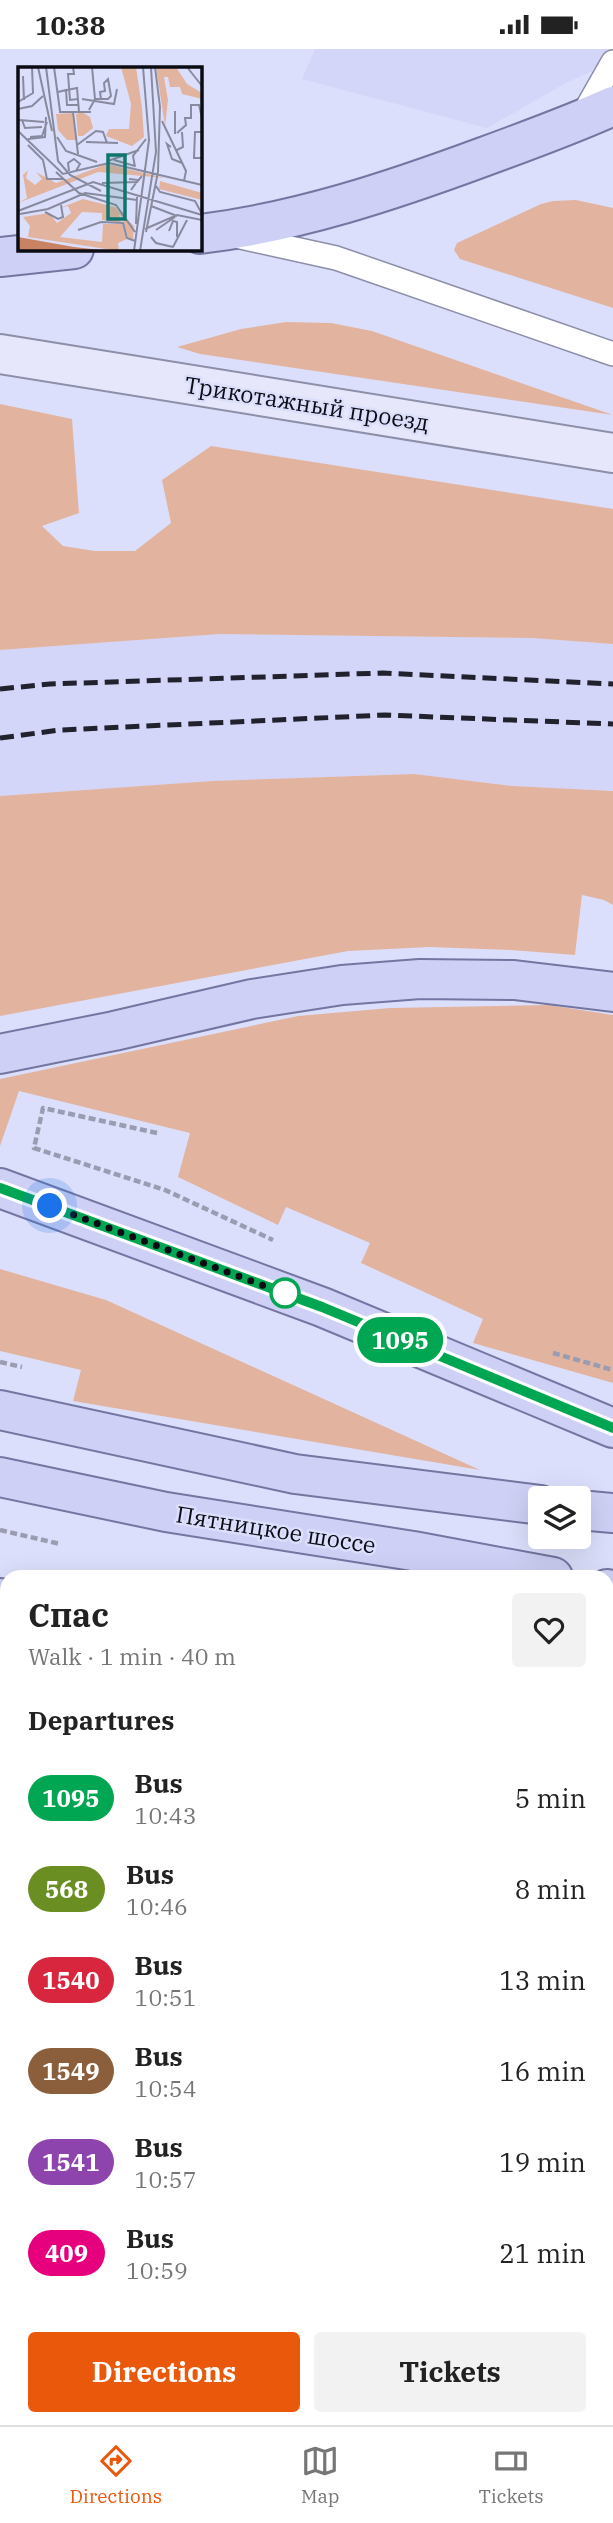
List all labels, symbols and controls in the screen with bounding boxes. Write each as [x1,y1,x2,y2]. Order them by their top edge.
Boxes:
text: 10:38 [35,8,105,42]
inset map [18,67,201,250]
street label: Трикотажный проезд [182,369,432,437]
your location [32,1188,67,1223]
unlabelled marker [270,1278,300,1308]
line badge: 1095 [351,1317,449,1363]
text: 1095 [371,1324,429,1356]
map controls [528,1486,591,1549]
button: layers [528,1486,591,1549]
street label: Пятницкое шоссе [174,1498,378,1560]
text: Спас [28,1593,109,1636]
button: heart [512,1593,586,1667]
text: Walk · 1 min · 40 m [28,1641,236,1671]
text: Departures [28,1703,174,1737]
text: Bus [135,1766,183,1800]
text: 5 min [515,1781,586,1815]
text: 1095 [42,1782,100,1814]
text: 10:43 [135,1800,196,1830]
text: Bus [126,1857,174,1891]
text: 8 min [515,1872,586,1906]
text: 568 [45,1873,88,1905]
text: 10:46 [126,1891,188,1921]
text: Bus [135,1948,183,1982]
text: 13 min [499,1963,586,1997]
text: 1540 [42,1964,100,1996]
text: 10:51 [135,1982,196,2012]
text: Bus [135,2039,183,2073]
text: 16 min [499,2054,586,2088]
text: 1549 [42,2055,100,2087]
text: 10:54 [135,2073,196,2103]
text: Bus [135,2130,183,2164]
text: 19 min [499,2145,586,2179]
text: 1541 [42,2146,100,2178]
text: 10:57 [135,2164,196,2194]
text: Bus [126,2221,174,2255]
text: 21 min [499,2236,586,2270]
text: 409 [45,2237,88,2269]
text: 10:59 [126,2255,188,2285]
button: Directions [28,2332,300,2412]
button: Tickets [314,2332,586,2412]
tab: Directions [69,2442,162,2508]
tab: Map [301,2442,340,2508]
tab: Tickets [478,2442,544,2508]

